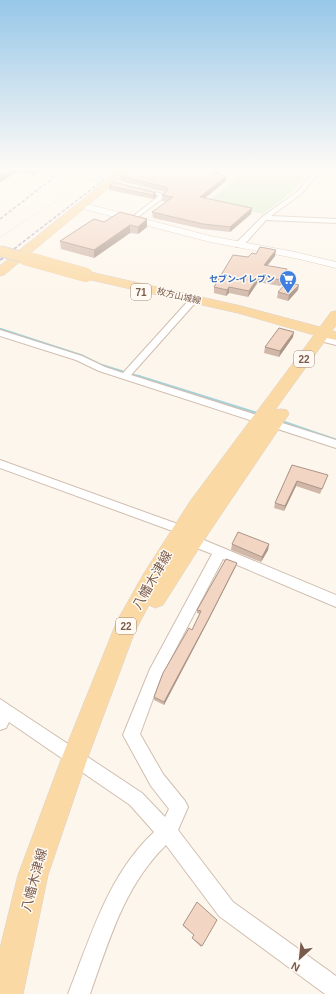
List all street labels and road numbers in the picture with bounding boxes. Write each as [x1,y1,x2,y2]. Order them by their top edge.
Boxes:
road number: 71 [131,284,151,300]
street label: 枚方山城線 [156,286,203,306]
road number: 22 [294,351,314,367]
street label: 八幡木津線 [129,548,175,612]
road number: 22 [116,618,136,634]
street label: 八幡木津線 [18,847,50,913]

